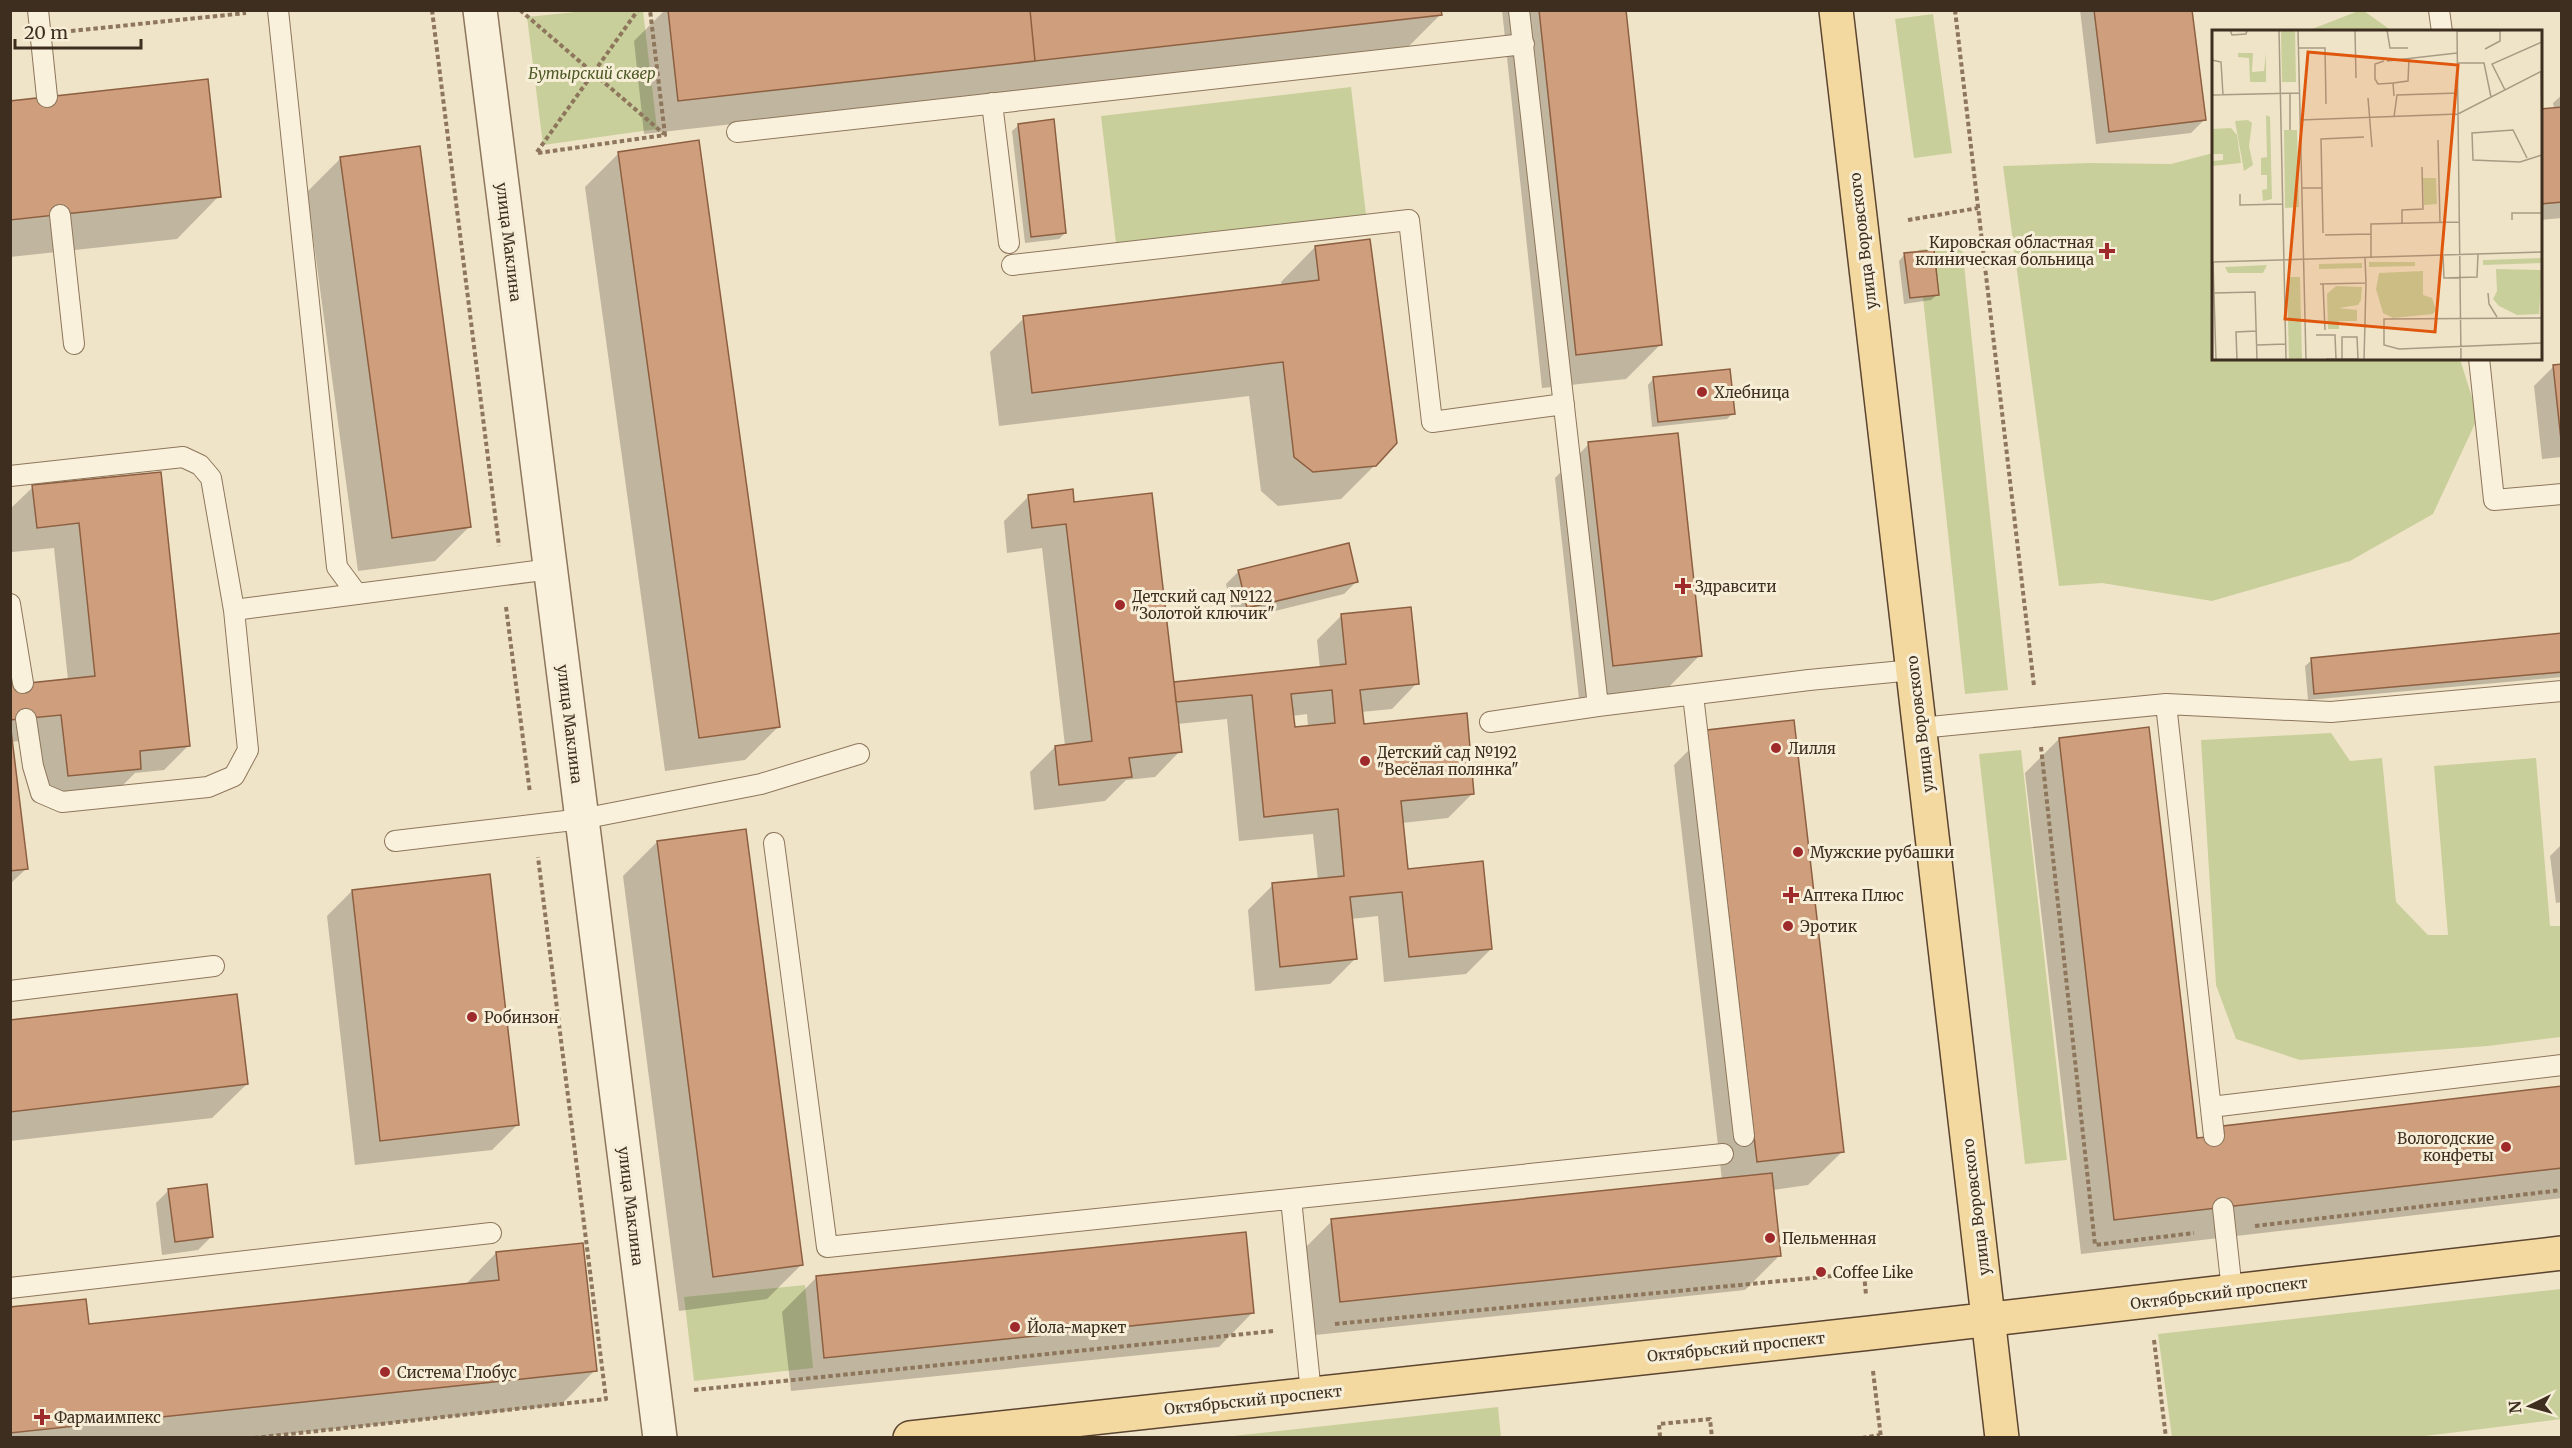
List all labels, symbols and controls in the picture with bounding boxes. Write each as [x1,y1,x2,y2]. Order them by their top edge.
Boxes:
scale bar [15,12,141,50]
text: 20 m [24,21,68,44]
inset map [2212,30,2542,360]
park label: Бутырский сквер [528,64,656,83]
street label: улица Воровского [1845,171,1881,310]
street label: улица Маклина [492,181,526,303]
place label: Кировская областная клиническая больница [1915,233,2094,269]
marker: Кировская областная клиническая больница [2098,242,2116,260]
place label: Хлебница [1714,383,1790,402]
marker: Хлебница [1695,385,1709,399]
place label: Здравсити [1695,577,1777,596]
marker: Здравсити [1676,579,1690,593]
place label: Детский сад №122 "Золотой ключик" [1132,587,1275,623]
marker: Детский сад №122 "Золотой ключик" [1113,598,1127,612]
street label: улица Воровского [1902,654,1938,793]
street label: улица Маклина [553,663,587,785]
place label: Лилля [1788,739,1836,758]
marker: Лилля [1769,741,1783,755]
place label: Детский сад №192 "Весёлая полянка" [1377,743,1519,779]
marker: Детский сад №192 "Весёлая полянка" [1358,754,1372,768]
place label: Мужские рубашки [1810,843,1954,862]
marker: Мужские рубашки [1791,845,1805,859]
place label: Аптека Плюс [1802,886,1904,905]
marker: Аптека Плюс [1784,888,1798,902]
place label: Эротик [1800,917,1858,936]
marker: Эротик [1781,919,1795,933]
place label: Робинзон [484,1008,559,1027]
marker: Робинзон [465,1010,479,1024]
place label: Вологодские конфеты [2397,1129,2494,1165]
street label: улица Воровского [1958,1137,1994,1276]
marker: Вологодские конфеты [2499,1140,2513,1154]
street label: улица Маклина [614,1145,648,1267]
place label: Пельменная [1782,1229,1876,1248]
marker: Пельменная [1763,1231,1777,1245]
place label: Coffee Like [1833,1263,1913,1282]
marker: Coffee Like [1814,1265,1828,1279]
street label: Октябрьский проспект [2129,1273,2309,1313]
place label: Йола-маркет [1027,1317,1126,1337]
marker: Йола-маркет [1008,1320,1022,1334]
street label: Октябрьский проспект [1646,1328,1826,1366]
place label: Система Глобус [397,1363,517,1382]
marker: Система Глобус [378,1365,392,1379]
north arrow [2500,1376,2560,1436]
street label: Октябрьский проспект [1163,1381,1343,1419]
text: N [2505,1400,2526,1414]
place label: Фармаимпекс [54,1408,161,1427]
marker: Фармаимпекс [35,1410,49,1424]

